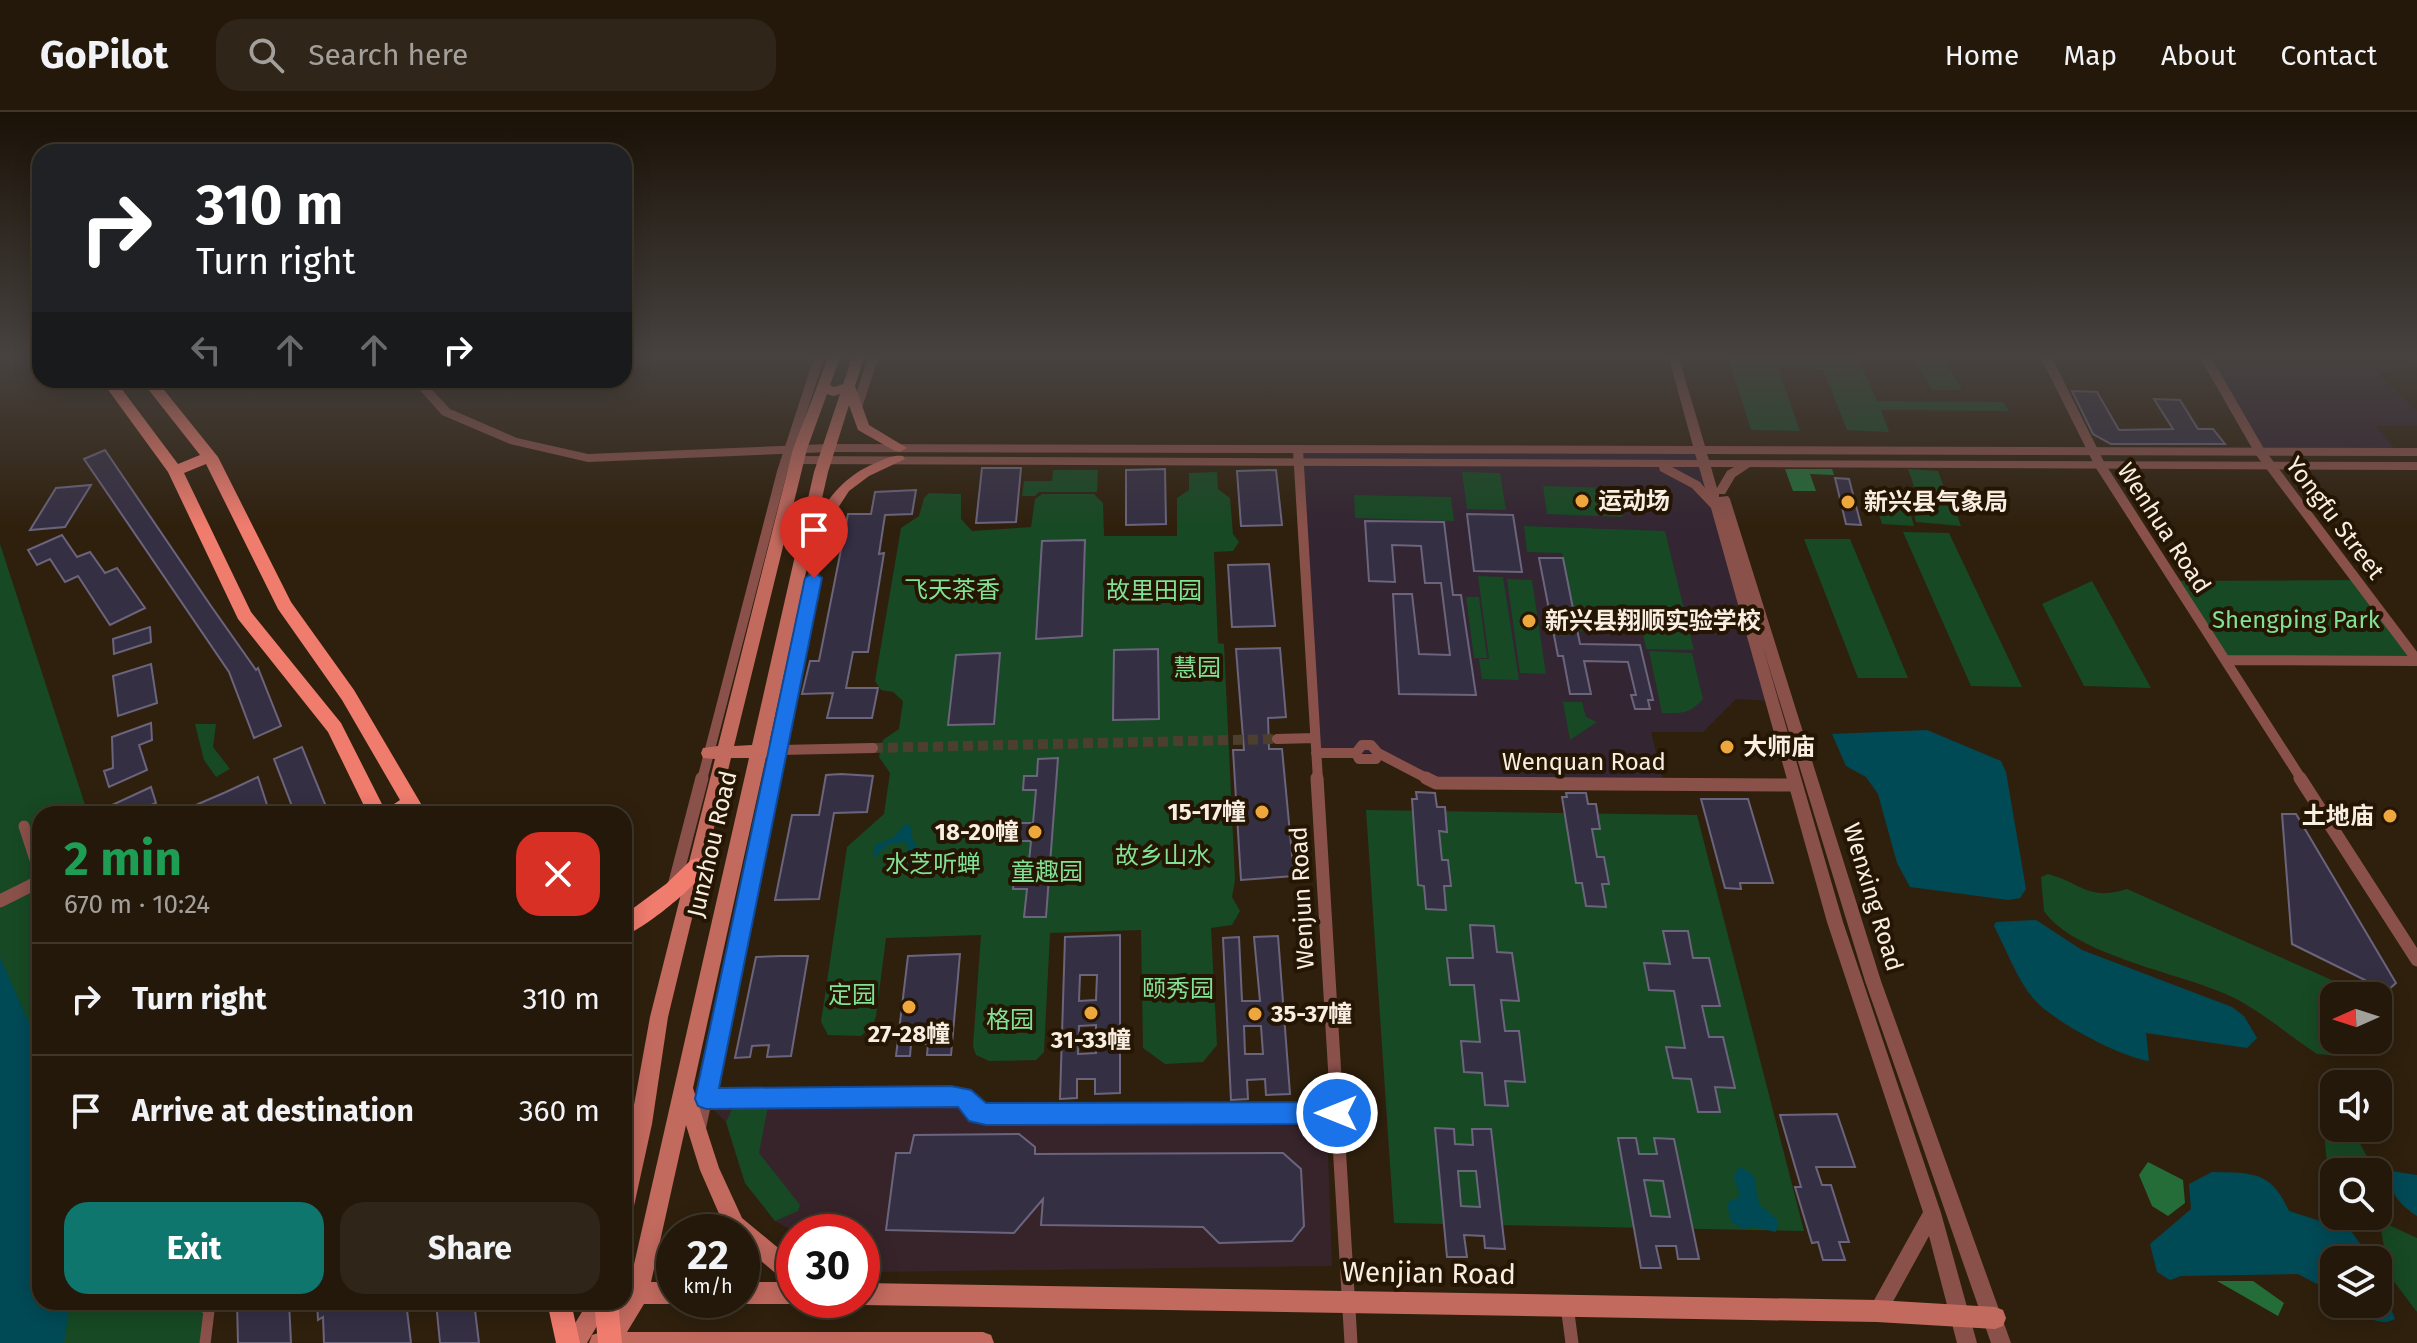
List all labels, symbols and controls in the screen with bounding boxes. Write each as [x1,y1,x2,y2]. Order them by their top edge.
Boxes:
search box [216,19,776,91]
text: GoPilot [40,32,168,78]
icon: search [244,33,288,77]
text: Search here [308,37,468,73]
text: Home [1945,39,2019,72]
text: Map [2063,39,2117,72]
text: About [2161,39,2236,72]
text: Contact [2280,39,2377,72]
text: 310 m [196,172,343,239]
icon: right [64,176,168,280]
text: Turn right [196,240,356,284]
icon: left [184,328,228,372]
icon: ahead [268,328,312,372]
icon: ahead [352,328,396,372]
icon: right [436,328,480,372]
street label: Yongfu Street [2280,451,2390,585]
street label: Wenhua Road [2112,458,2216,598]
place label: 运动场 [1598,487,1670,515]
place label: 新兴县气象局 [1864,488,2008,516]
marker: 运动场 [1573,492,1591,510]
marker: 新兴县气象局 [1839,493,1857,511]
pin [780,496,848,578]
icon: arrive [792,508,836,552]
park label: 飞天茶香 [904,576,1000,604]
park label: 故里田园 [1106,577,1202,605]
park label: Shengping Park [2212,606,2381,634]
place label: 新兴县翔顺实验学校 [1545,607,1761,635]
marker: 新兴县翔顺实验学校 [1520,612,1538,630]
park label: 慧园 [1173,654,1221,682]
place label: 大师庙 [1743,733,1815,761]
marker: 大师庙 [1718,738,1736,756]
street label: Wenquan Road [1502,748,1666,776]
street label: Junzhou Road [682,768,742,920]
place label: 15-17幢 [1168,798,1246,826]
place label: 土地庙 [2302,802,2374,830]
marker: 15-17幢 [1253,803,1271,821]
marker: 土地庙 [2381,807,2399,825]
place label: 18-20幢 [935,818,1019,846]
street label: Wenxing Road [1837,820,1909,974]
marker: 18-20幢 [1026,823,1044,841]
street label: Wenjun Road [1284,826,1320,970]
text: 2 min [64,830,182,888]
button: close [516,832,600,916]
park label: 故乡山水 [1115,842,1211,870]
park label: 水芝听蝉 [885,850,981,878]
park label: 童趣园 [1011,858,1083,886]
text: 670 m · 10:24 [64,889,210,920]
park label: 颐秀园 [1142,975,1214,1003]
icon: right [64,977,108,1021]
text: Turn right [132,981,267,1017]
text: 310 m [522,981,600,1017]
park label: 定园 [828,981,876,1009]
north arrow [2320,982,2392,1054]
map controls [2320,982,2392,1318]
marker: 27-28幢 [900,998,918,1016]
place label: 35-37幢 [1270,1000,1352,1028]
marker: 31-33幢 [1082,1004,1100,1022]
marker: 35-37幢 [1246,1005,1264,1023]
park label: 格园 [986,1006,1034,1034]
place label: 27-28幢 [868,1020,950,1048]
place label: 31-33幢 [1050,1026,1131,1054]
button: sound [2320,1070,2392,1142]
position arrow [1295,1071,1379,1155]
icon: arrive [64,1089,108,1133]
text: Arrive at destination [132,1093,414,1129]
text: 360 m [519,1093,600,1129]
button: search [2320,1158,2392,1230]
button: Exit [64,1202,324,1294]
button: Share [340,1202,600,1294]
speed limit sign: 30 [776,1214,880,1318]
text: 22 [687,1232,729,1280]
button: layers [2320,1246,2392,1318]
street label: Wenjian Road [1342,1255,1516,1291]
text: km/h [683,1274,733,1298]

